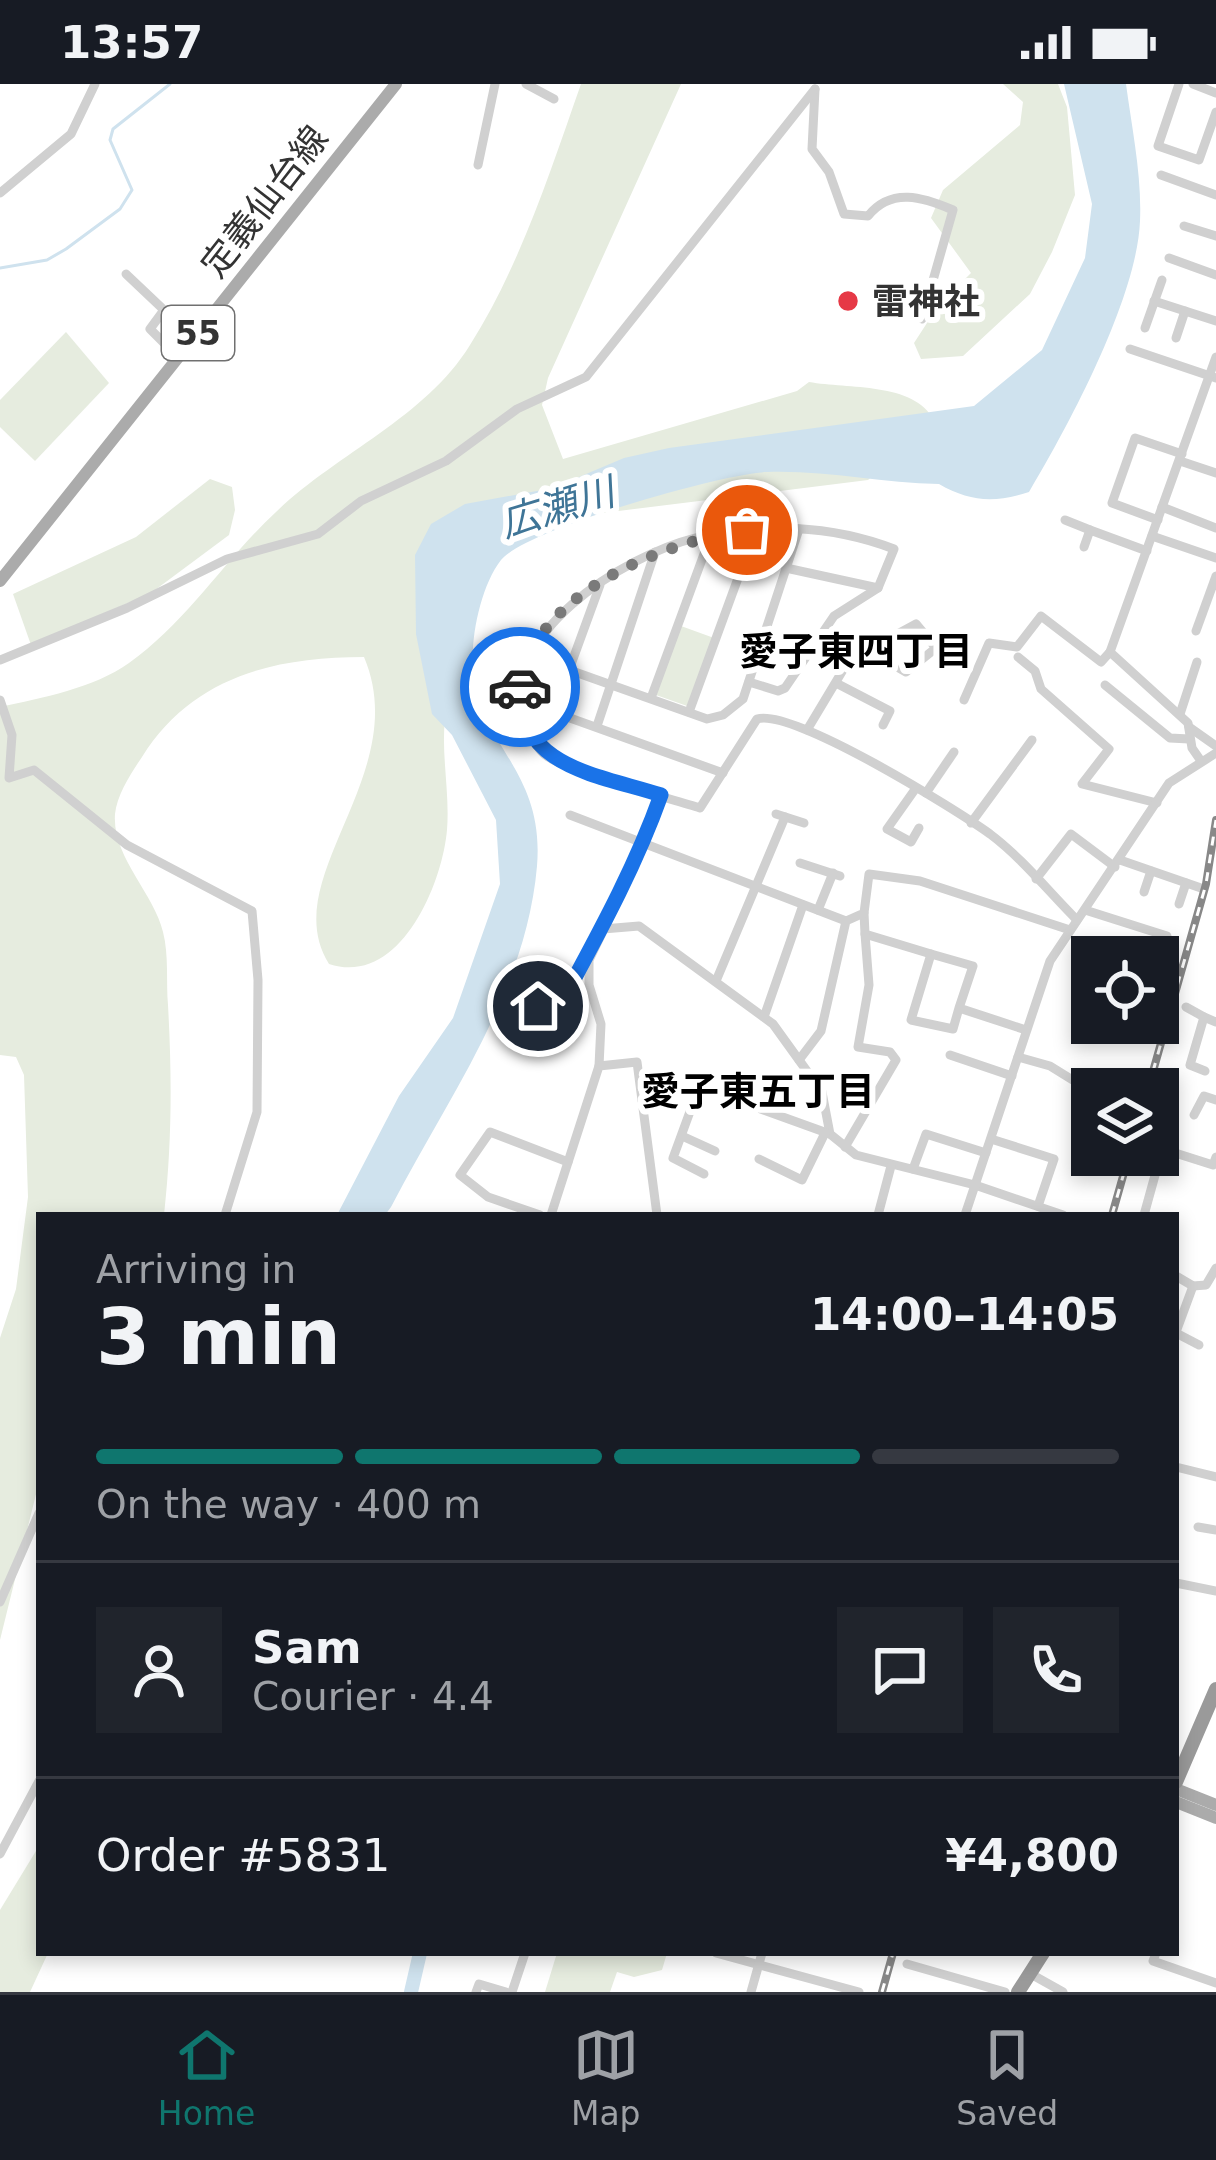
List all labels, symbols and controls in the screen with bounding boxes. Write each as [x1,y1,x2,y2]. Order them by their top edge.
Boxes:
text: 13:57 [60,16,203,69]
street label: 定義仙台線 [193,118,336,285]
place label: 雷神社 [872,281,980,322]
marker: 雷神社 [835,288,861,314]
road number: 55 [162,306,234,360]
water label: 広瀬川 [495,468,623,546]
pin [696,479,798,581]
icon: bag [714,497,780,563]
courier [460,627,580,747]
district label: 愛子東四丁目 [739,629,973,674]
icon: car [487,654,553,720]
map controls [1071,936,1179,1176]
button: locate [1071,936,1179,1044]
pin [487,955,589,1057]
icon: home [505,973,571,1039]
button: layers [1071,1068,1179,1176]
district label: 愛子東五丁目 [641,1069,875,1114]
text: Arriving in [96,1247,296,1292]
text: 14:00–14:05 [810,1288,1119,1341]
text: 3 min [96,1292,341,1382]
text: On the way · 400 m [96,1482,481,1527]
button: person [96,1607,222,1733]
button: chat [837,1607,963,1733]
button: phone [993,1607,1119,1733]
text: Sam [252,1621,362,1674]
text: Courier · 4.4 [252,1674,494,1719]
text: Order #5831 [96,1829,390,1882]
text: ¥4,800 [945,1829,1119,1882]
tab: Home [158,2022,255,2133]
tab: Map [571,2022,641,2133]
tab: Saved [956,2022,1058,2133]

